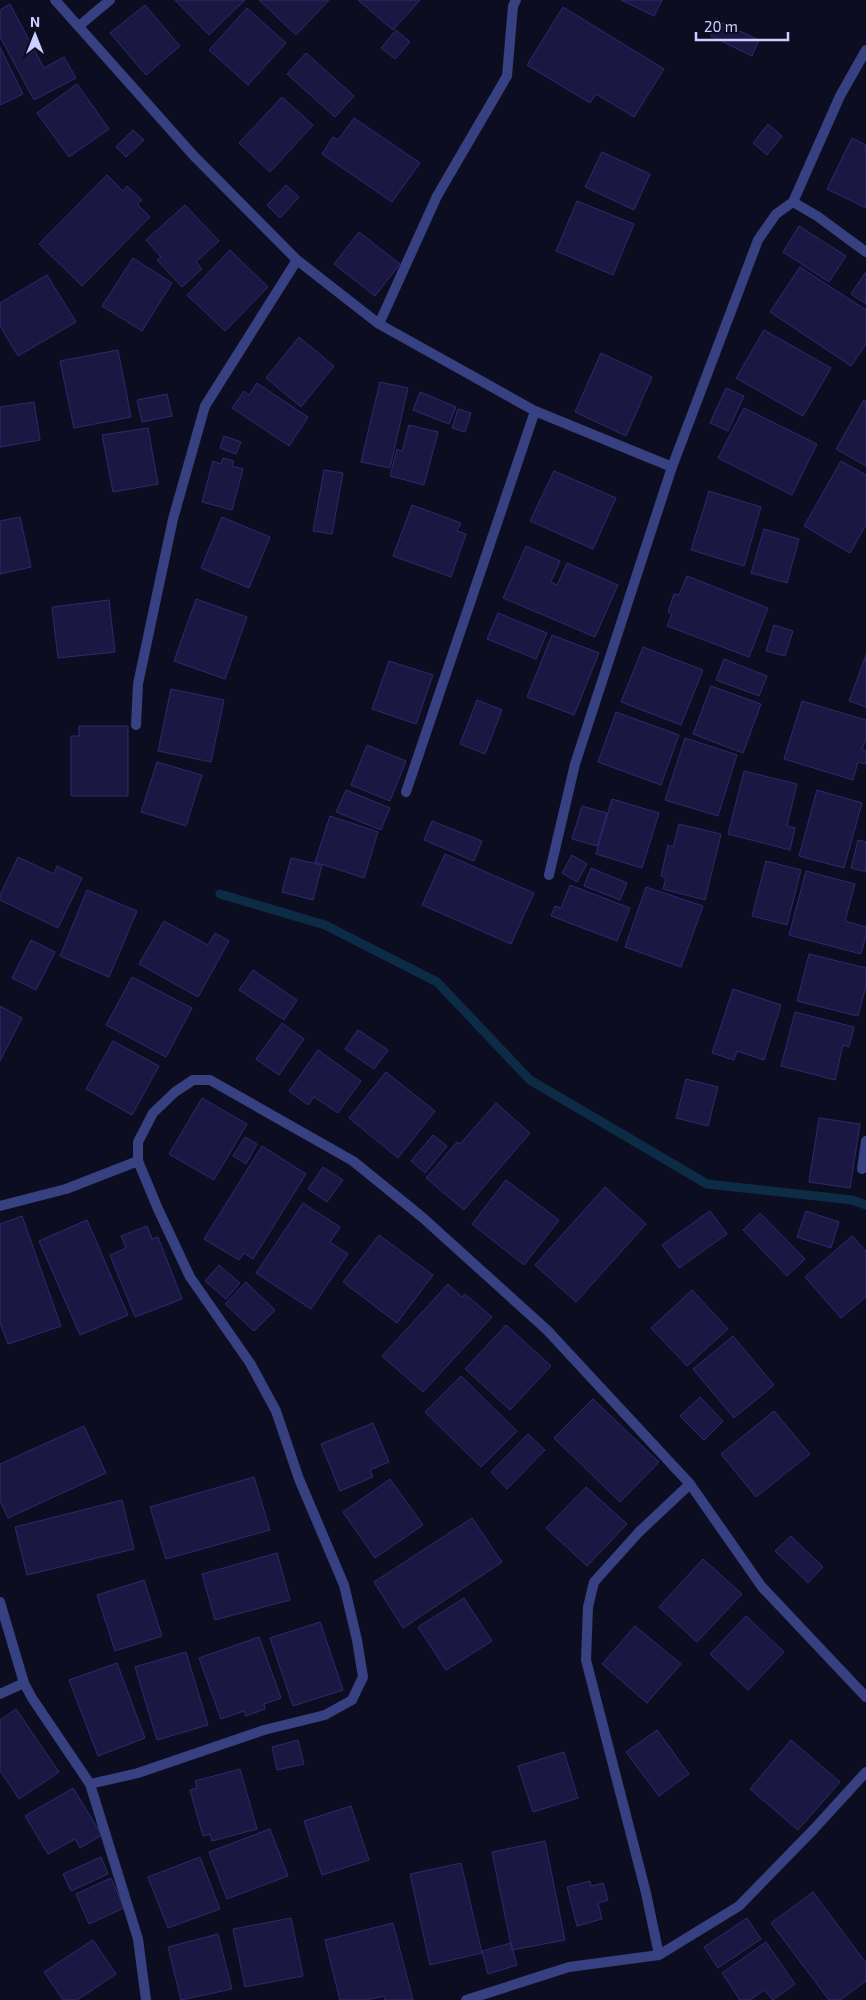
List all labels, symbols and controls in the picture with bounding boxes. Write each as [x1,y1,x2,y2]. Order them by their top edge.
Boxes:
north arrow [10,10,60,60]
scale bar [696,10,788,42]
text: N [30,13,40,30]
text: 20 m [704,17,738,35]

